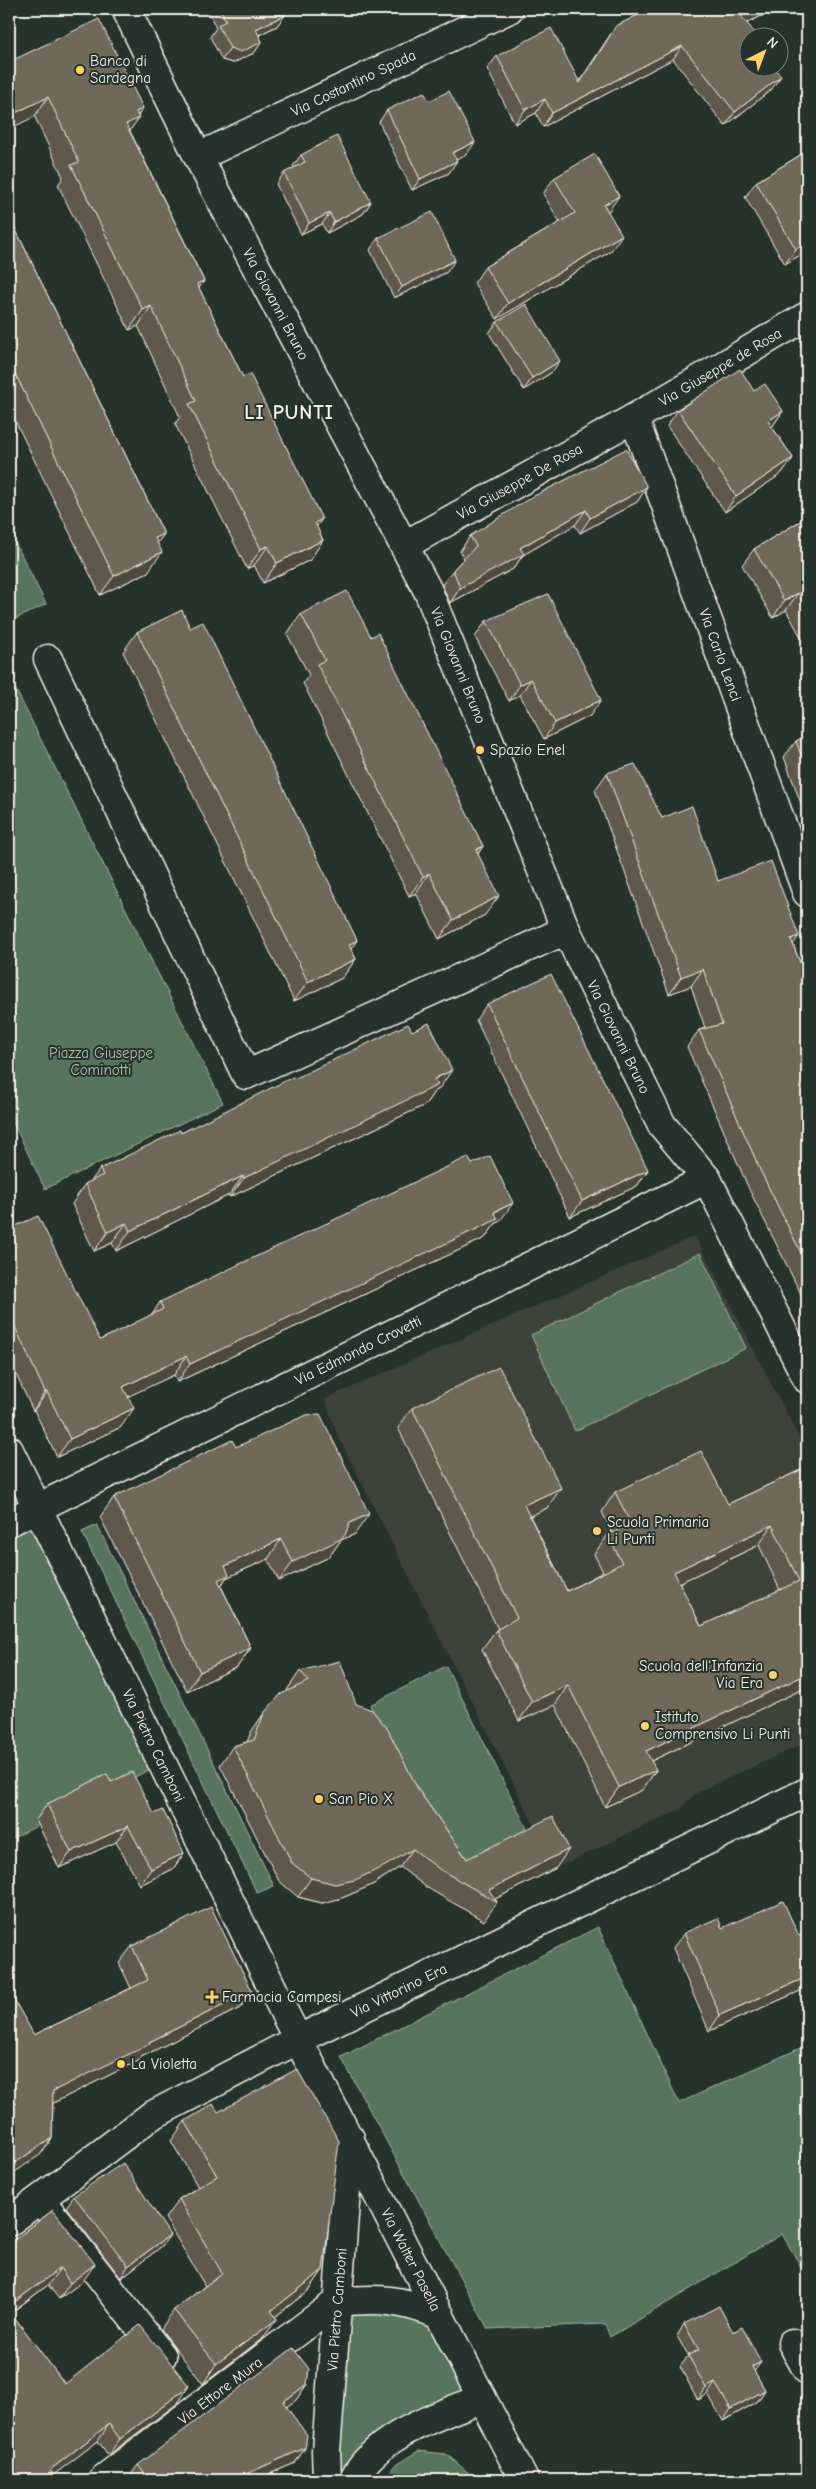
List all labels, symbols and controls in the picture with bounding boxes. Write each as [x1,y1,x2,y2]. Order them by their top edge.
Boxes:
north arrow [738,28,788,78]
text: N [763,33,781,52]
street label: Via Costantino Spada [288,46,419,120]
place label: Banco di Sardegna [90,52,151,87]
marker: Banco di Sardegna [74,64,86,76]
street label: Via Giovanni Bruno [239,245,313,363]
street label: Via Giuseppe de Rosa [656,324,785,410]
district label: LI PUNTI [244,401,334,424]
street label: Via Giuseppe De Rosa [454,439,585,523]
street label: Via Giovanni Bruno [427,604,490,726]
street label: Via Carlo Lenci [695,606,745,703]
place label: Spazio Enel [490,741,565,759]
marker: Spazio Enel [474,744,486,756]
street label: Via Giovanni Bruno [583,977,654,1097]
park label: Piazza Giuseppe Cominotti [49,1044,153,1079]
street label: Via Edmondo Crovetti [292,1312,424,1389]
place label: Scuola Primaria Li Punti [607,1513,709,1548]
marker: Scuola Primaria Li Punti [591,1525,603,1537]
place label: Scuola dell'Infanzia Via Era [639,1657,763,1692]
marker: Scuola dell'Infanzia Via Era [767,1669,779,1681]
street label: Via Pietro Camboni [118,1686,189,1805]
place label: Istituto Comprensivo Li Punti [655,1708,791,1743]
marker: Istituto Comprensivo Li Punti [639,1720,651,1732]
place label: San Pio X [329,1790,393,1808]
marker: San Pio X [313,1793,325,1805]
street label: Via Vittorino Era [348,1959,450,2021]
place label: Farmacia Campesi [222,1988,342,2006]
marker: Farmacia Campesi [206,1991,218,2003]
place label: La Violetta [131,2055,197,2073]
marker: La Violetta [115,2058,127,2070]
street label: Via Walter Pasella [377,2205,445,2314]
street label: Via Pietro Camboni [323,2247,351,2372]
street label: Via Ettore Mura [174,2353,266,2428]

